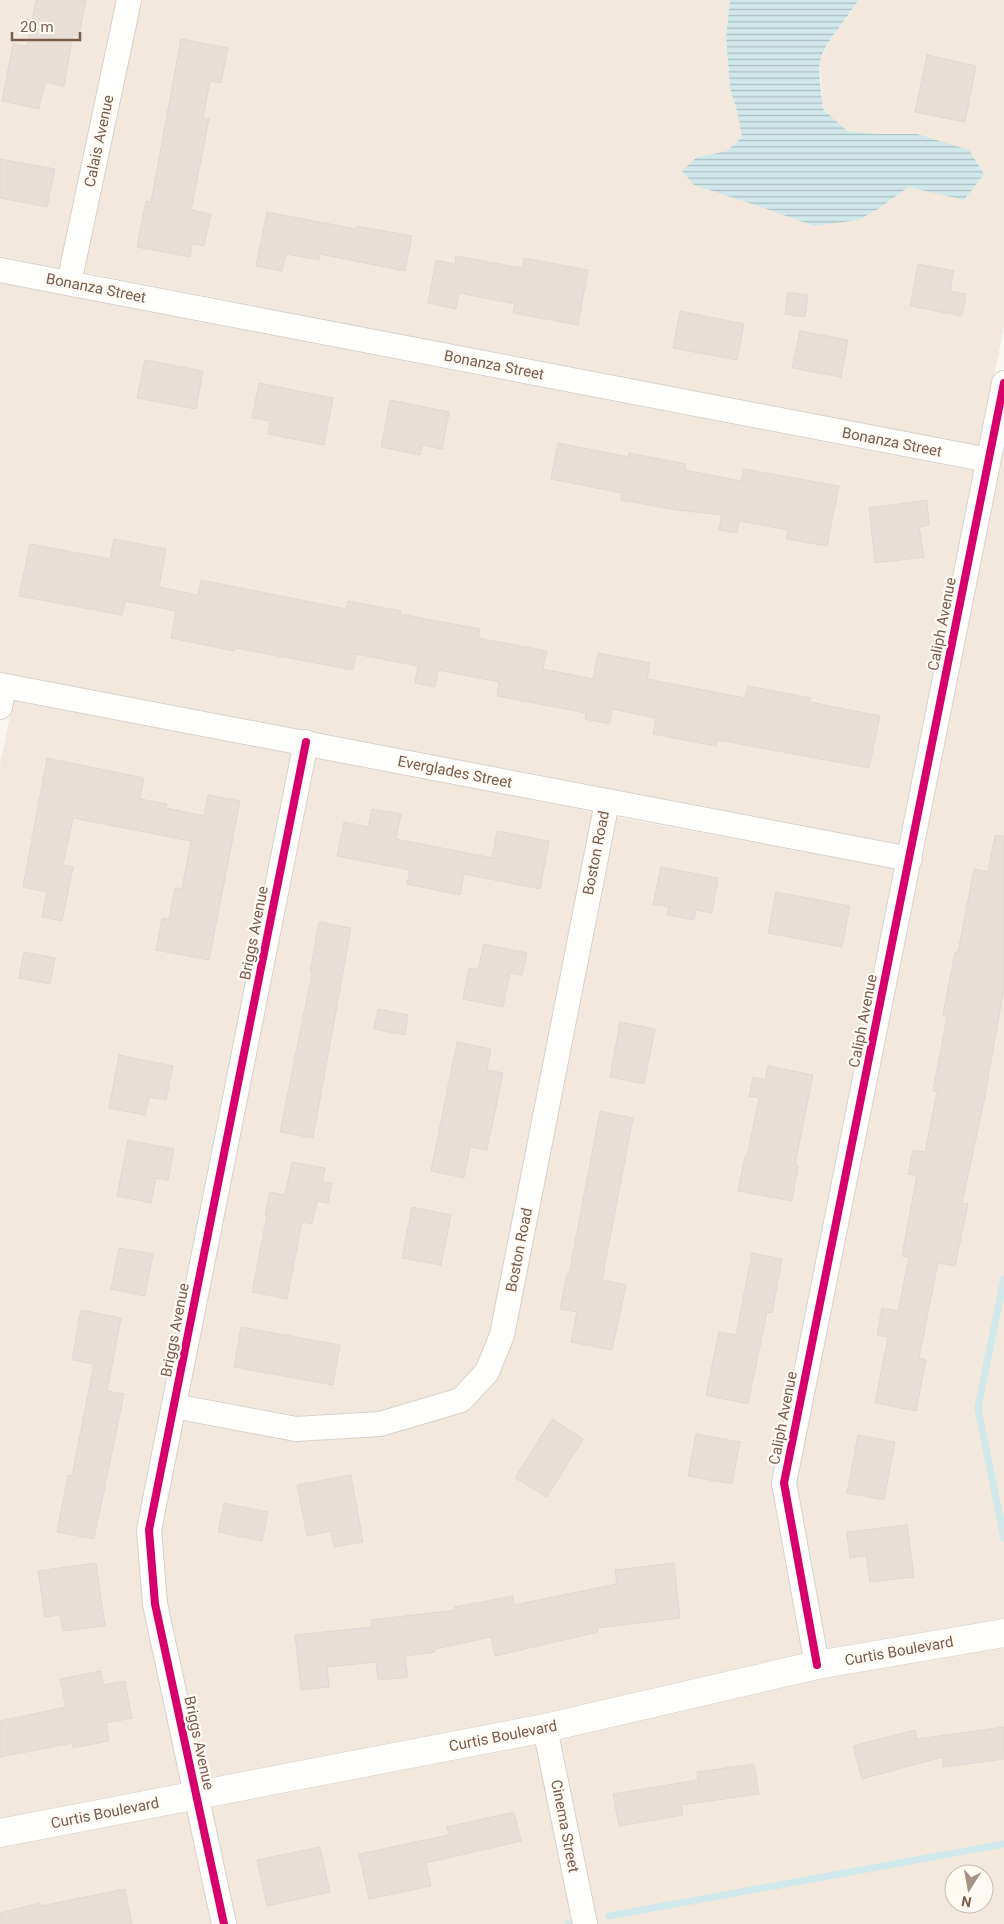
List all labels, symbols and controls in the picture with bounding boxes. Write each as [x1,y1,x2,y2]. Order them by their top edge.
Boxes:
scale bar [12,10,80,42]
text: 20 m [20,18,54,36]
street label: Calais Avenue [80,93,118,189]
street label: Bonanza Street [44,269,148,307]
street label: Bonanza Street [442,346,546,384]
street label: Bonanza Street [840,423,944,461]
street label: Caliph Avenue [924,576,960,672]
street label: Everglades Street [396,752,514,792]
street label: Boston Road [579,809,613,897]
street label: Briggs Avenue [236,884,272,982]
street label: Caliph Avenue [845,973,881,1069]
street label: Boston Road [502,1206,536,1294]
street label: Briggs Avenue [157,1281,193,1379]
street label: Caliph Avenue [765,1370,801,1466]
street label: Curtis Boulevard [843,1633,955,1669]
street label: Briggs Avenue [180,1694,218,1792]
street label: Curtis Boulevard [447,1717,559,1755]
street label: Cinema Street [547,1778,583,1874]
street label: Curtis Boulevard [49,1794,161,1832]
north arrow [944,1864,994,1914]
text: N [960,1893,973,1911]

